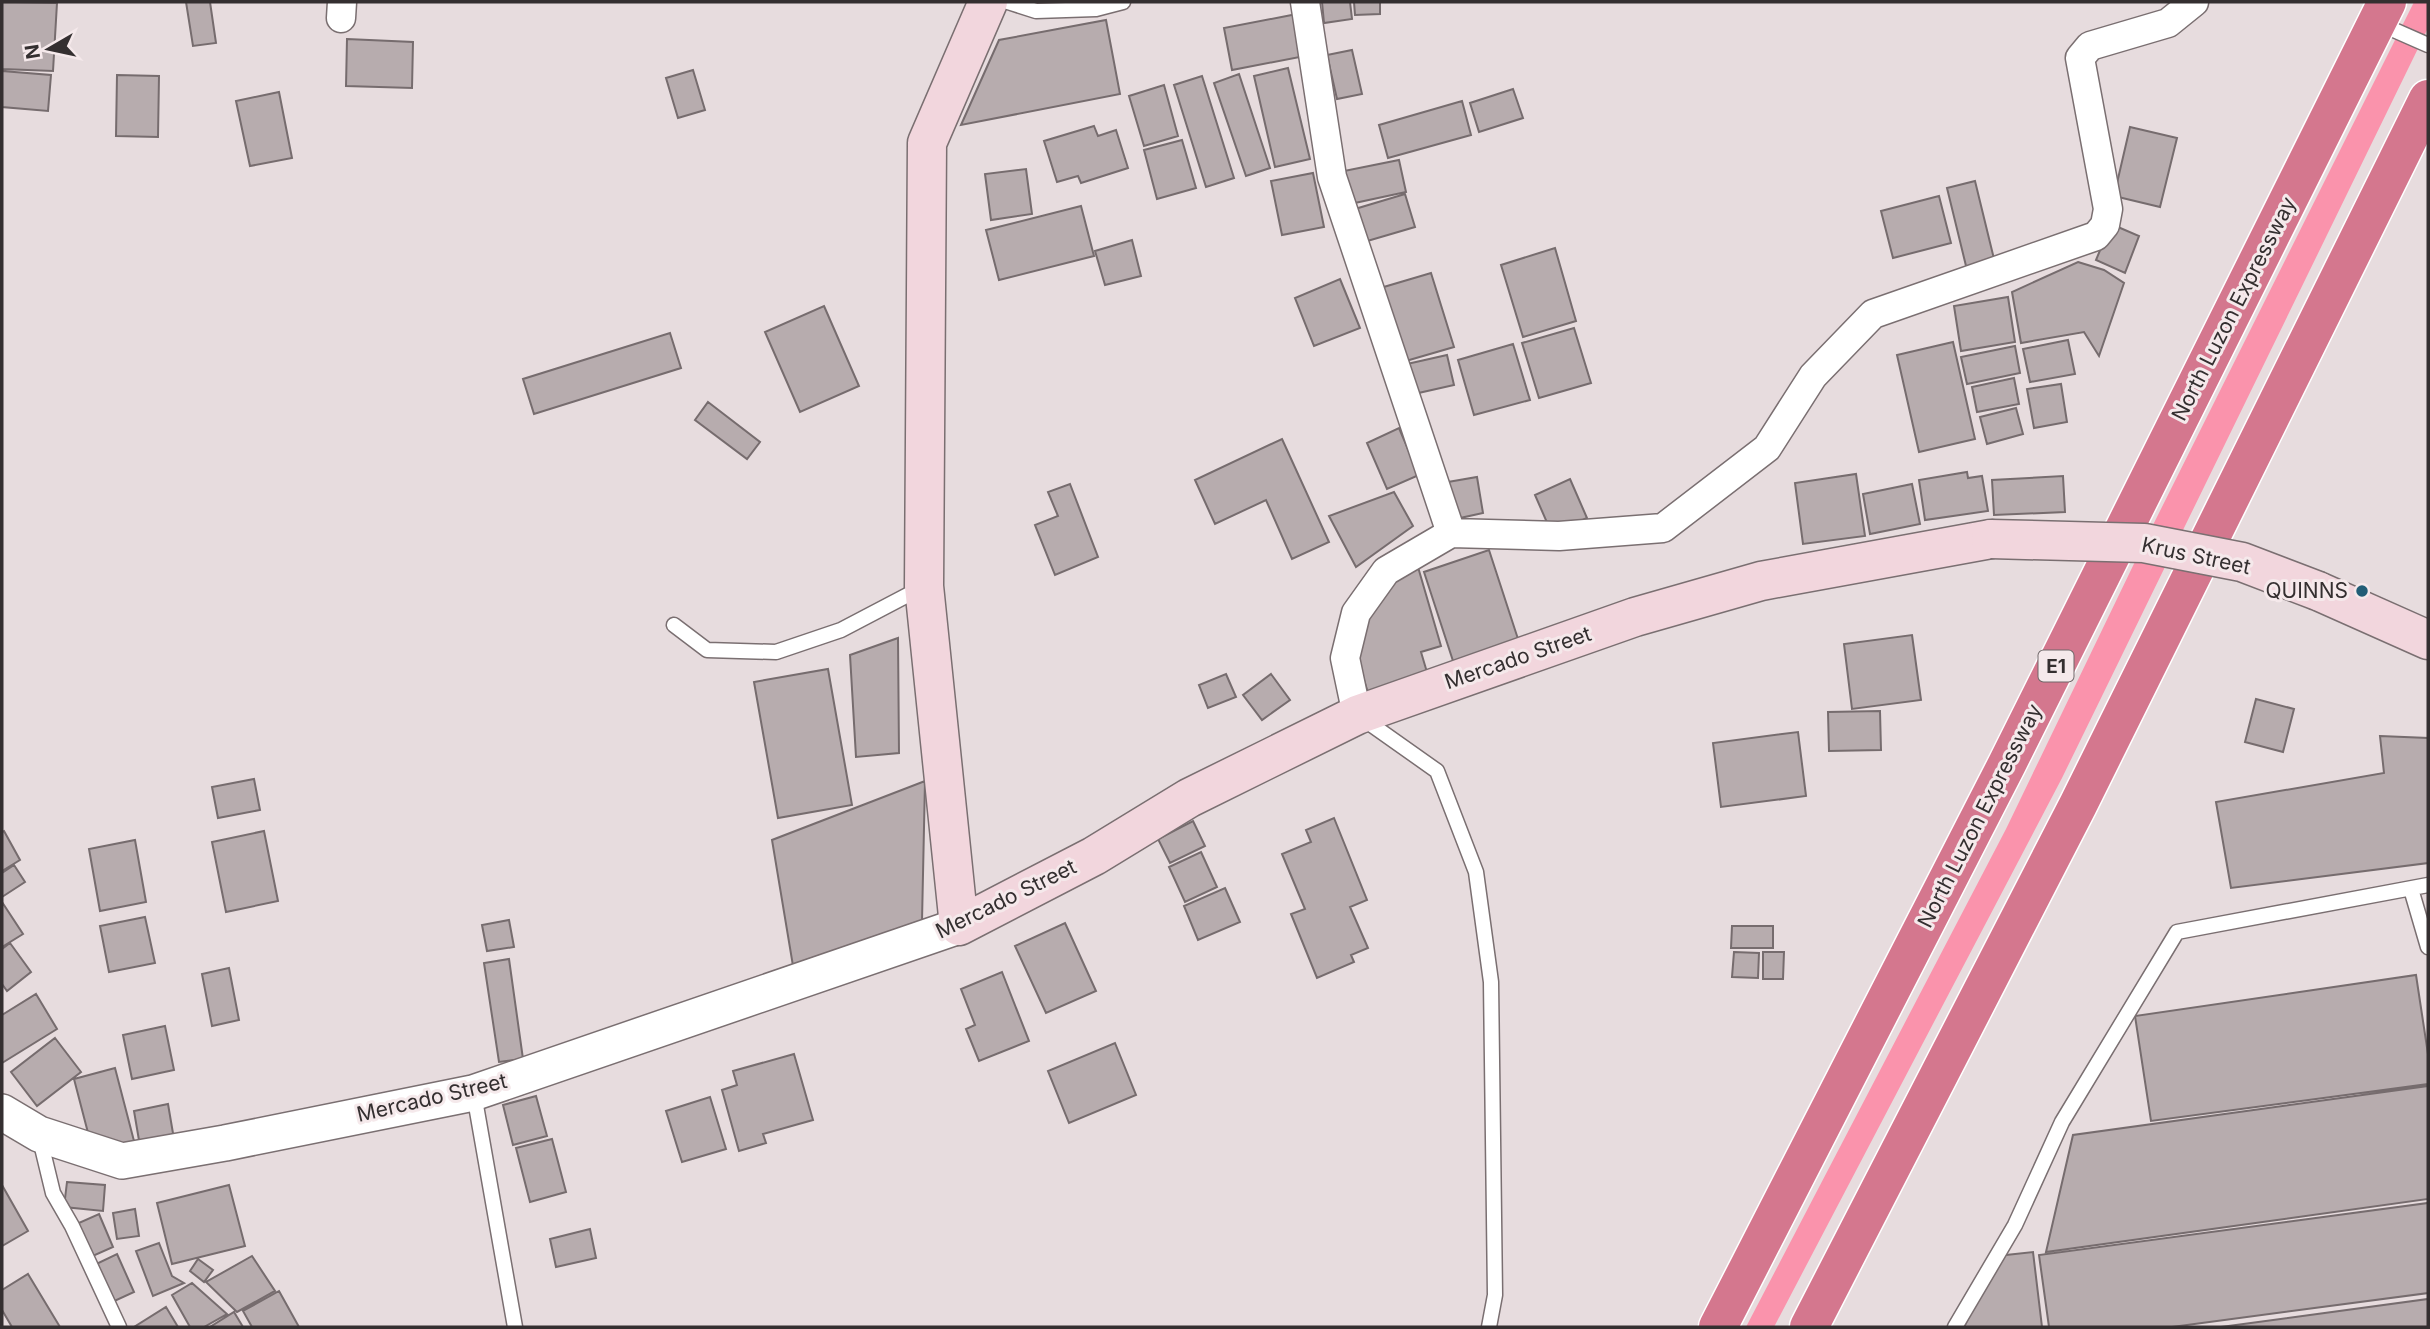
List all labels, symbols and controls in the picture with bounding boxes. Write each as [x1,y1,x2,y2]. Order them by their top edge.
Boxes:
north arrow [14,14,84,84]
text: N [20,43,45,61]
street label: North Luzon Expressway [2166,193,2301,425]
street label: Krus Street [2139,532,2253,579]
place label: QUINNS [2266,578,2348,603]
marker: QUINNS [2354,583,2370,599]
street label: Mercado Street [1441,621,1595,694]
road number: E1 [2038,650,2074,681]
street label: North Luzon Expressway [1912,700,2047,932]
street label: Mercado Street [931,854,1080,943]
street label: Mercado Street [354,1068,510,1127]

